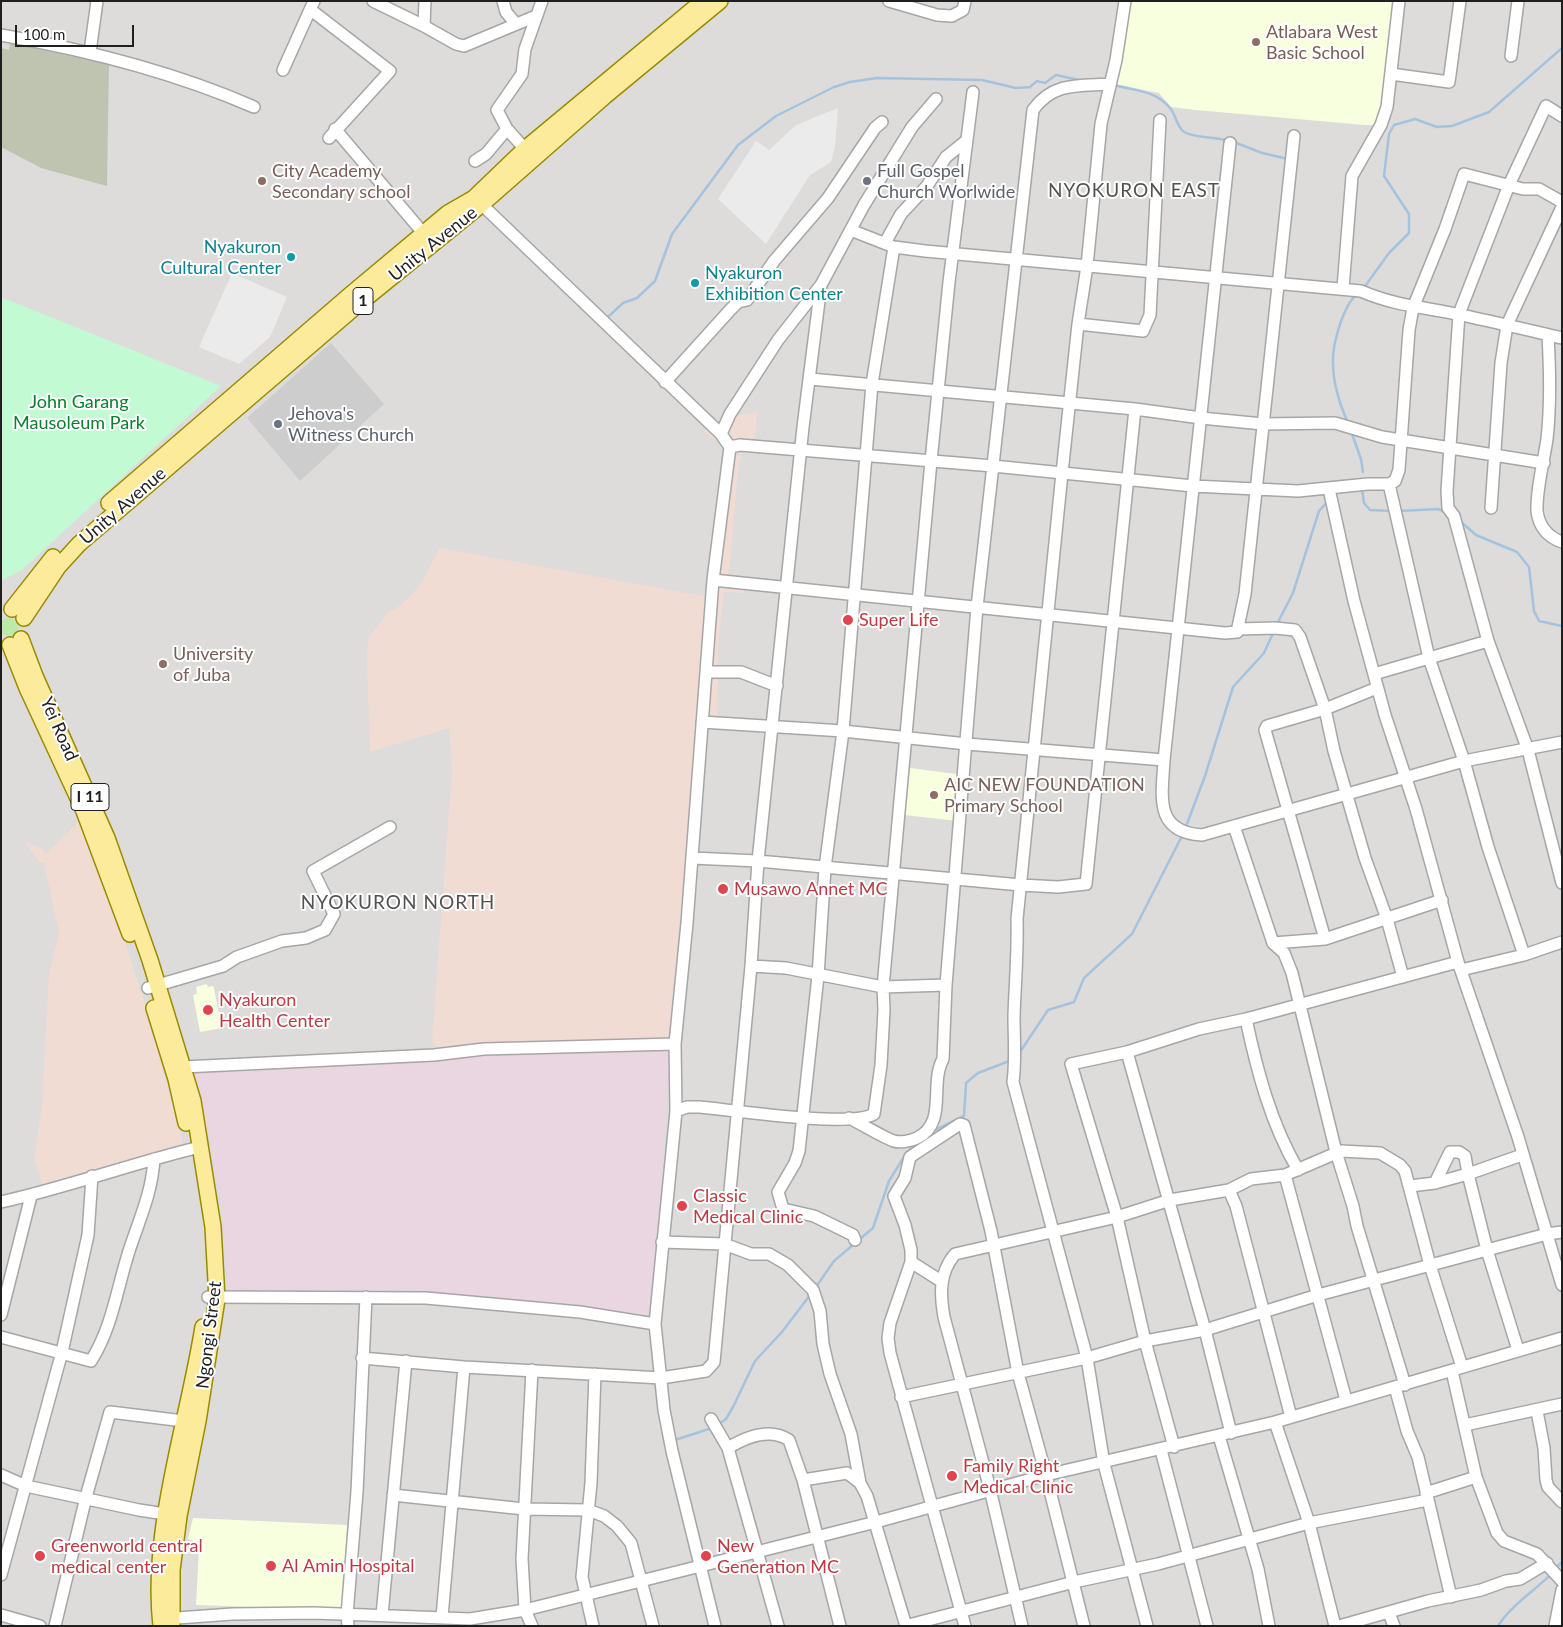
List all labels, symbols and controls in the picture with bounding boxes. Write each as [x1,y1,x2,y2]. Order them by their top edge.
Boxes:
scale bar [18,15,136,47]
place label: Atlabara West Basic School [1266,21,1378,64]
text: 100 m [23,25,65,43]
marker: Atlabara West Basic School [1250,36,1262,48]
place label: City Academy Secondary school [272,160,410,202]
place label: Full Gospel Church Worlwide [877,160,1015,202]
marker: City Academy Secondary school [256,175,268,187]
marker: Full Gospel Church Worlwide [861,175,873,187]
district label: NYOKURON EAST [1046,180,1222,202]
street label: Unity Avenue [385,202,481,286]
place label: Nyakuron Cultural Center [160,236,281,278]
marker: Nyakuron Cultural Center [285,251,297,263]
place label: Nyakuron Exhibition Center [705,262,843,304]
marker: Nyakuron Exhibition Center [689,277,701,289]
road number: 1 [353,288,373,314]
park label: John Garang Mausoleum Park [13,391,145,434]
place label: Jehova's Witness Church [288,403,414,446]
marker: Jehova's Witness Church [272,418,284,430]
street label: Unity Avenue [75,463,171,549]
place label: Super Life [859,609,938,631]
marker: Super Life [841,613,855,627]
place label: University of Juba [173,643,253,686]
marker: University of Juba [157,658,169,670]
street label: Yei Road [35,694,83,764]
place label: AIC NEW FOUNDATION Primary School [944,774,1145,816]
road number: I 11 [71,784,109,810]
marker: AIC NEW FOUNDATION Primary School [928,789,940,801]
place label: Musawo Annet MC [734,878,888,900]
marker: Musawo Annet MC [716,882,730,896]
district label: NYOKURON NORTH [299,892,497,914]
place label: Nyakuron Health Center [219,989,330,1032]
marker: Nyakuron Health Center [201,1003,215,1017]
place label: Classic Medical Clinic [693,1185,803,1228]
marker: Classic Medical Clinic [675,1199,689,1213]
street label: Ngongi Street [192,1280,226,1390]
place label: Family Right Medical Clinic [963,1455,1073,1498]
marker: Family Right Medical Clinic [945,1469,959,1483]
place label: Greenworld central medical center [51,1535,203,1578]
place label: New Generation MC [717,1535,839,1578]
marker: Greenworld central medical center [33,1549,47,1563]
marker: New Generation MC [699,1549,713,1563]
place label: Al Amin Hospital [282,1555,414,1577]
marker: Al Amin Hospital [264,1559,278,1573]

